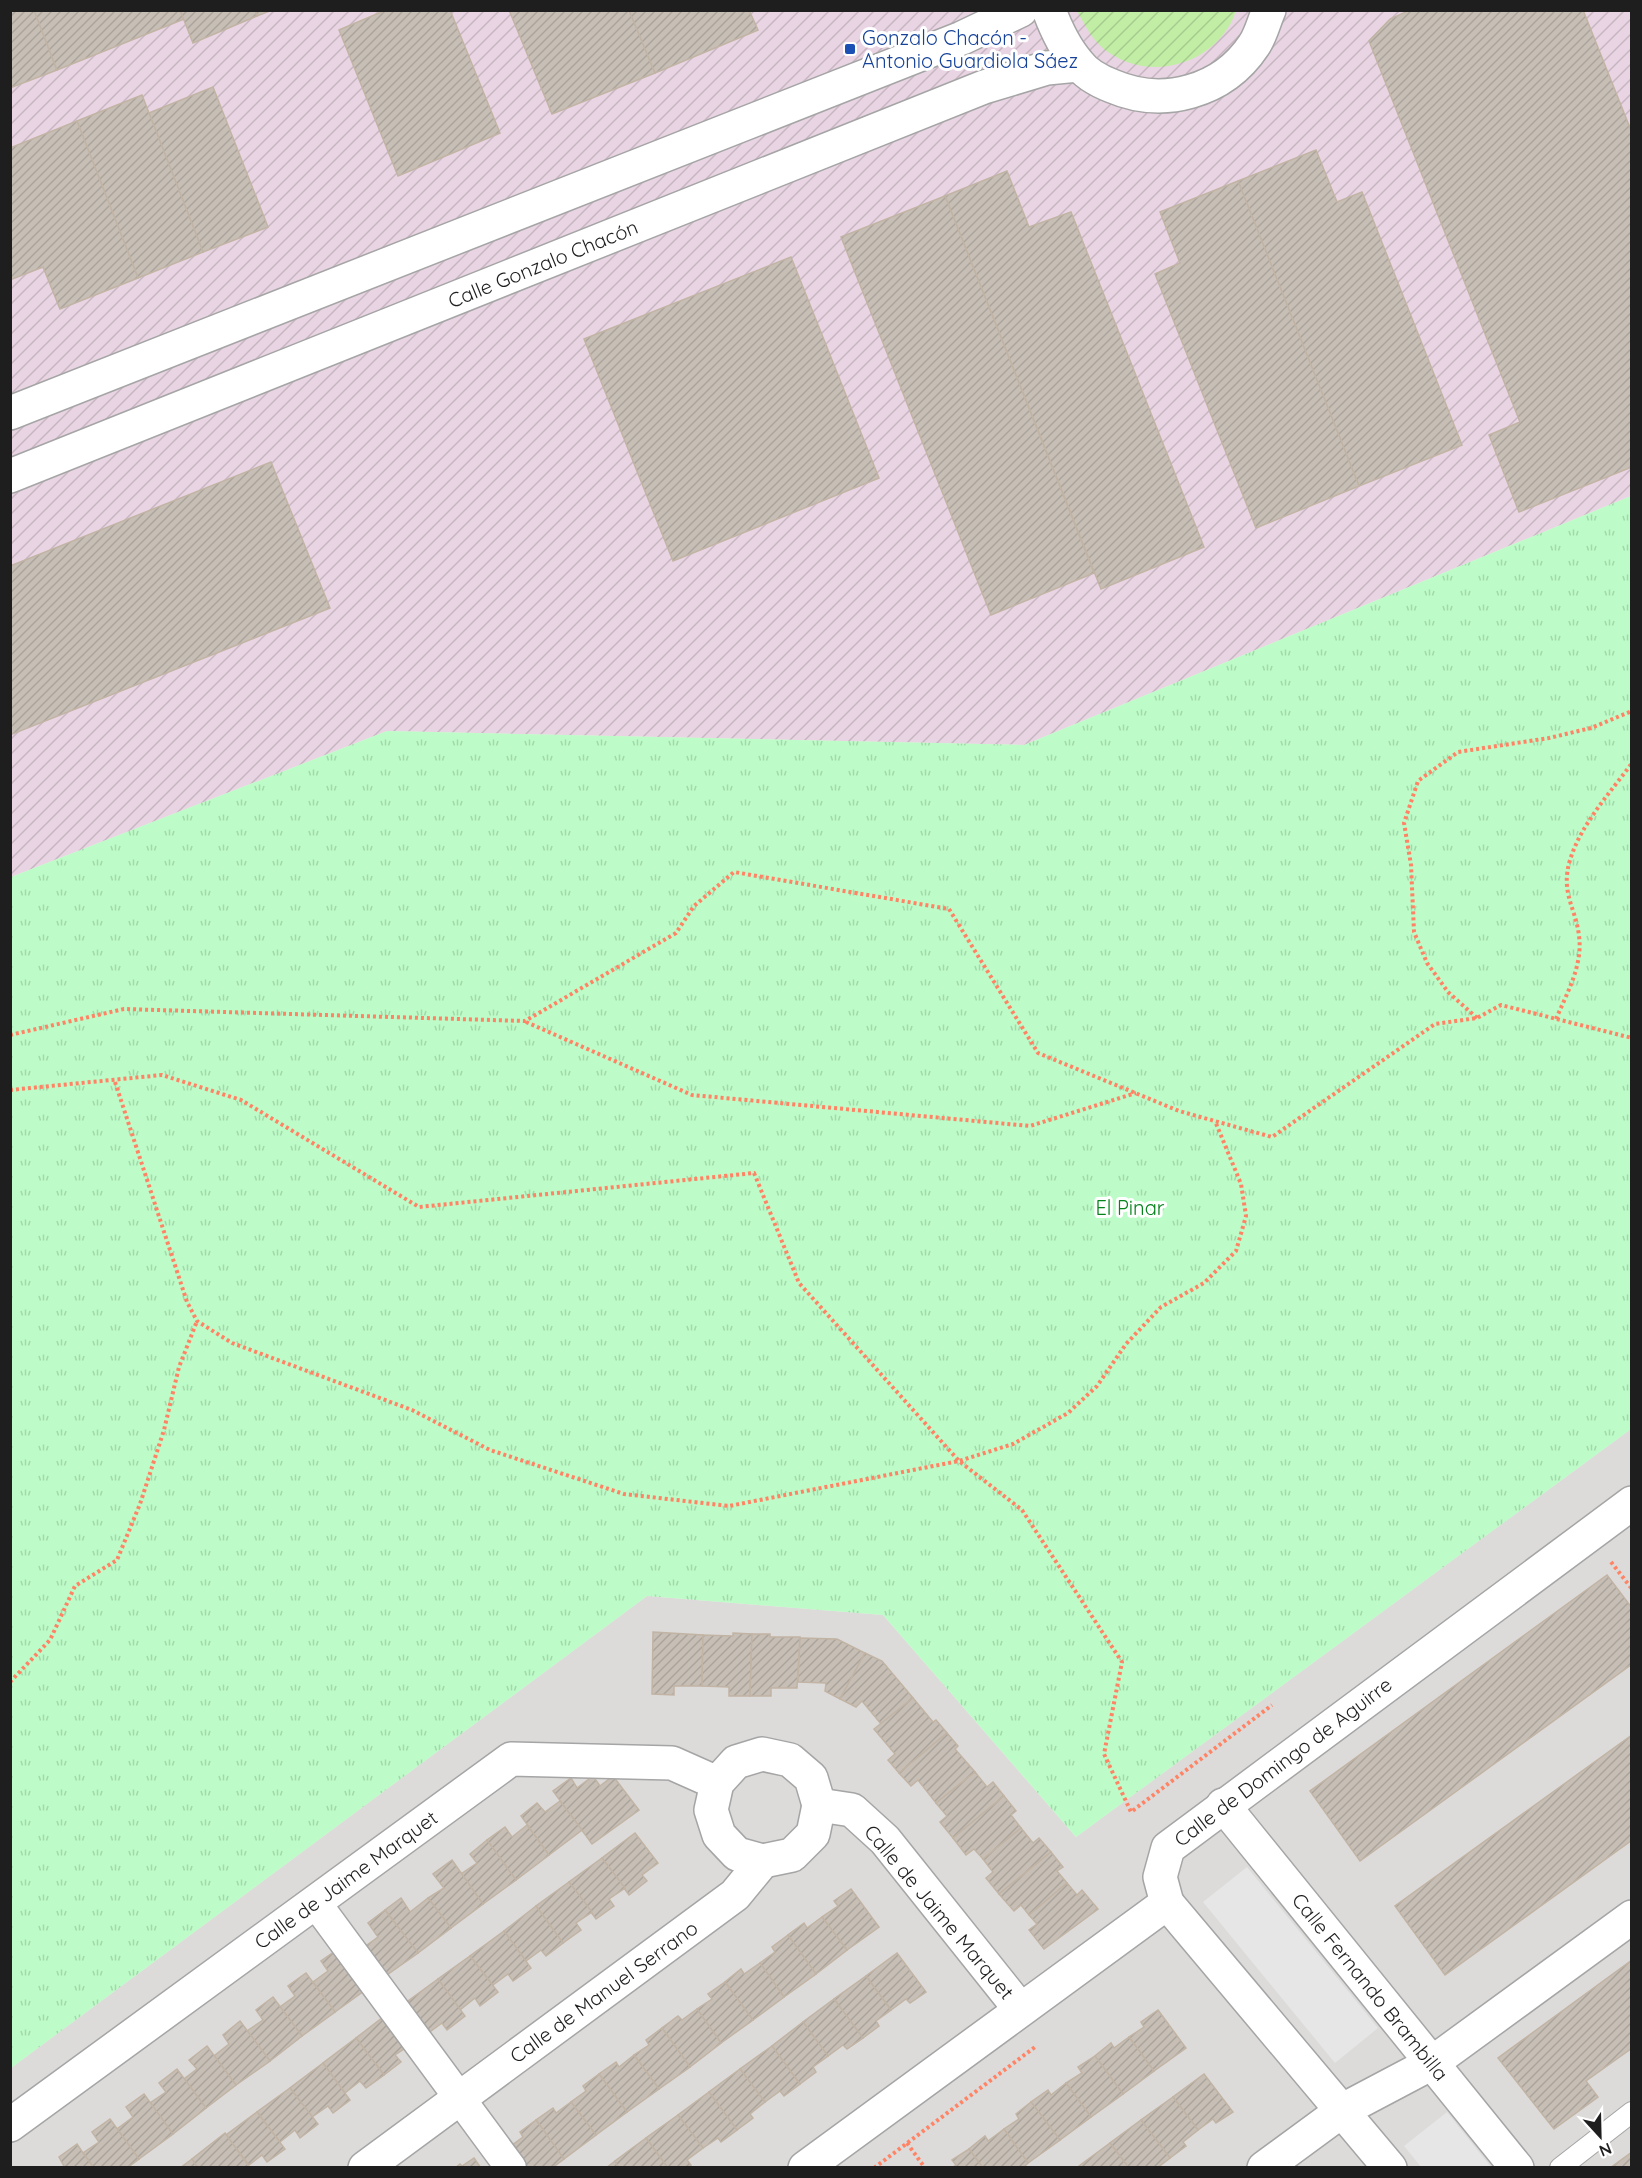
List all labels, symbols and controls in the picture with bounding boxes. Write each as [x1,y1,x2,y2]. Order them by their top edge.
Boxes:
place label: Gonzalo Chacón - Antonio Guardiola Sáez [862,25,1078,73]
marker: Gonzalo Chacón - Antonio Guardiola Sáez [843,42,857,56]
street label: Calle Gonzalo Chacón [444,214,641,313]
park label: El Pinar [1096,1195,1165,1220]
street label: Calle de Domingo de Aguirre [1169,1672,1397,1852]
street label: Calle de Jaime Marquet [249,1805,442,1954]
street label: Calle de Jaime Marquet [859,1819,1020,2004]
street label: Calle Fernando Brambilla [1287,1888,1454,2086]
street label: Calle de Manuel Serrano [505,1915,703,2068]
north arrow [1570,2106,1630,2166]
text: N [1596,2138,1615,2161]

